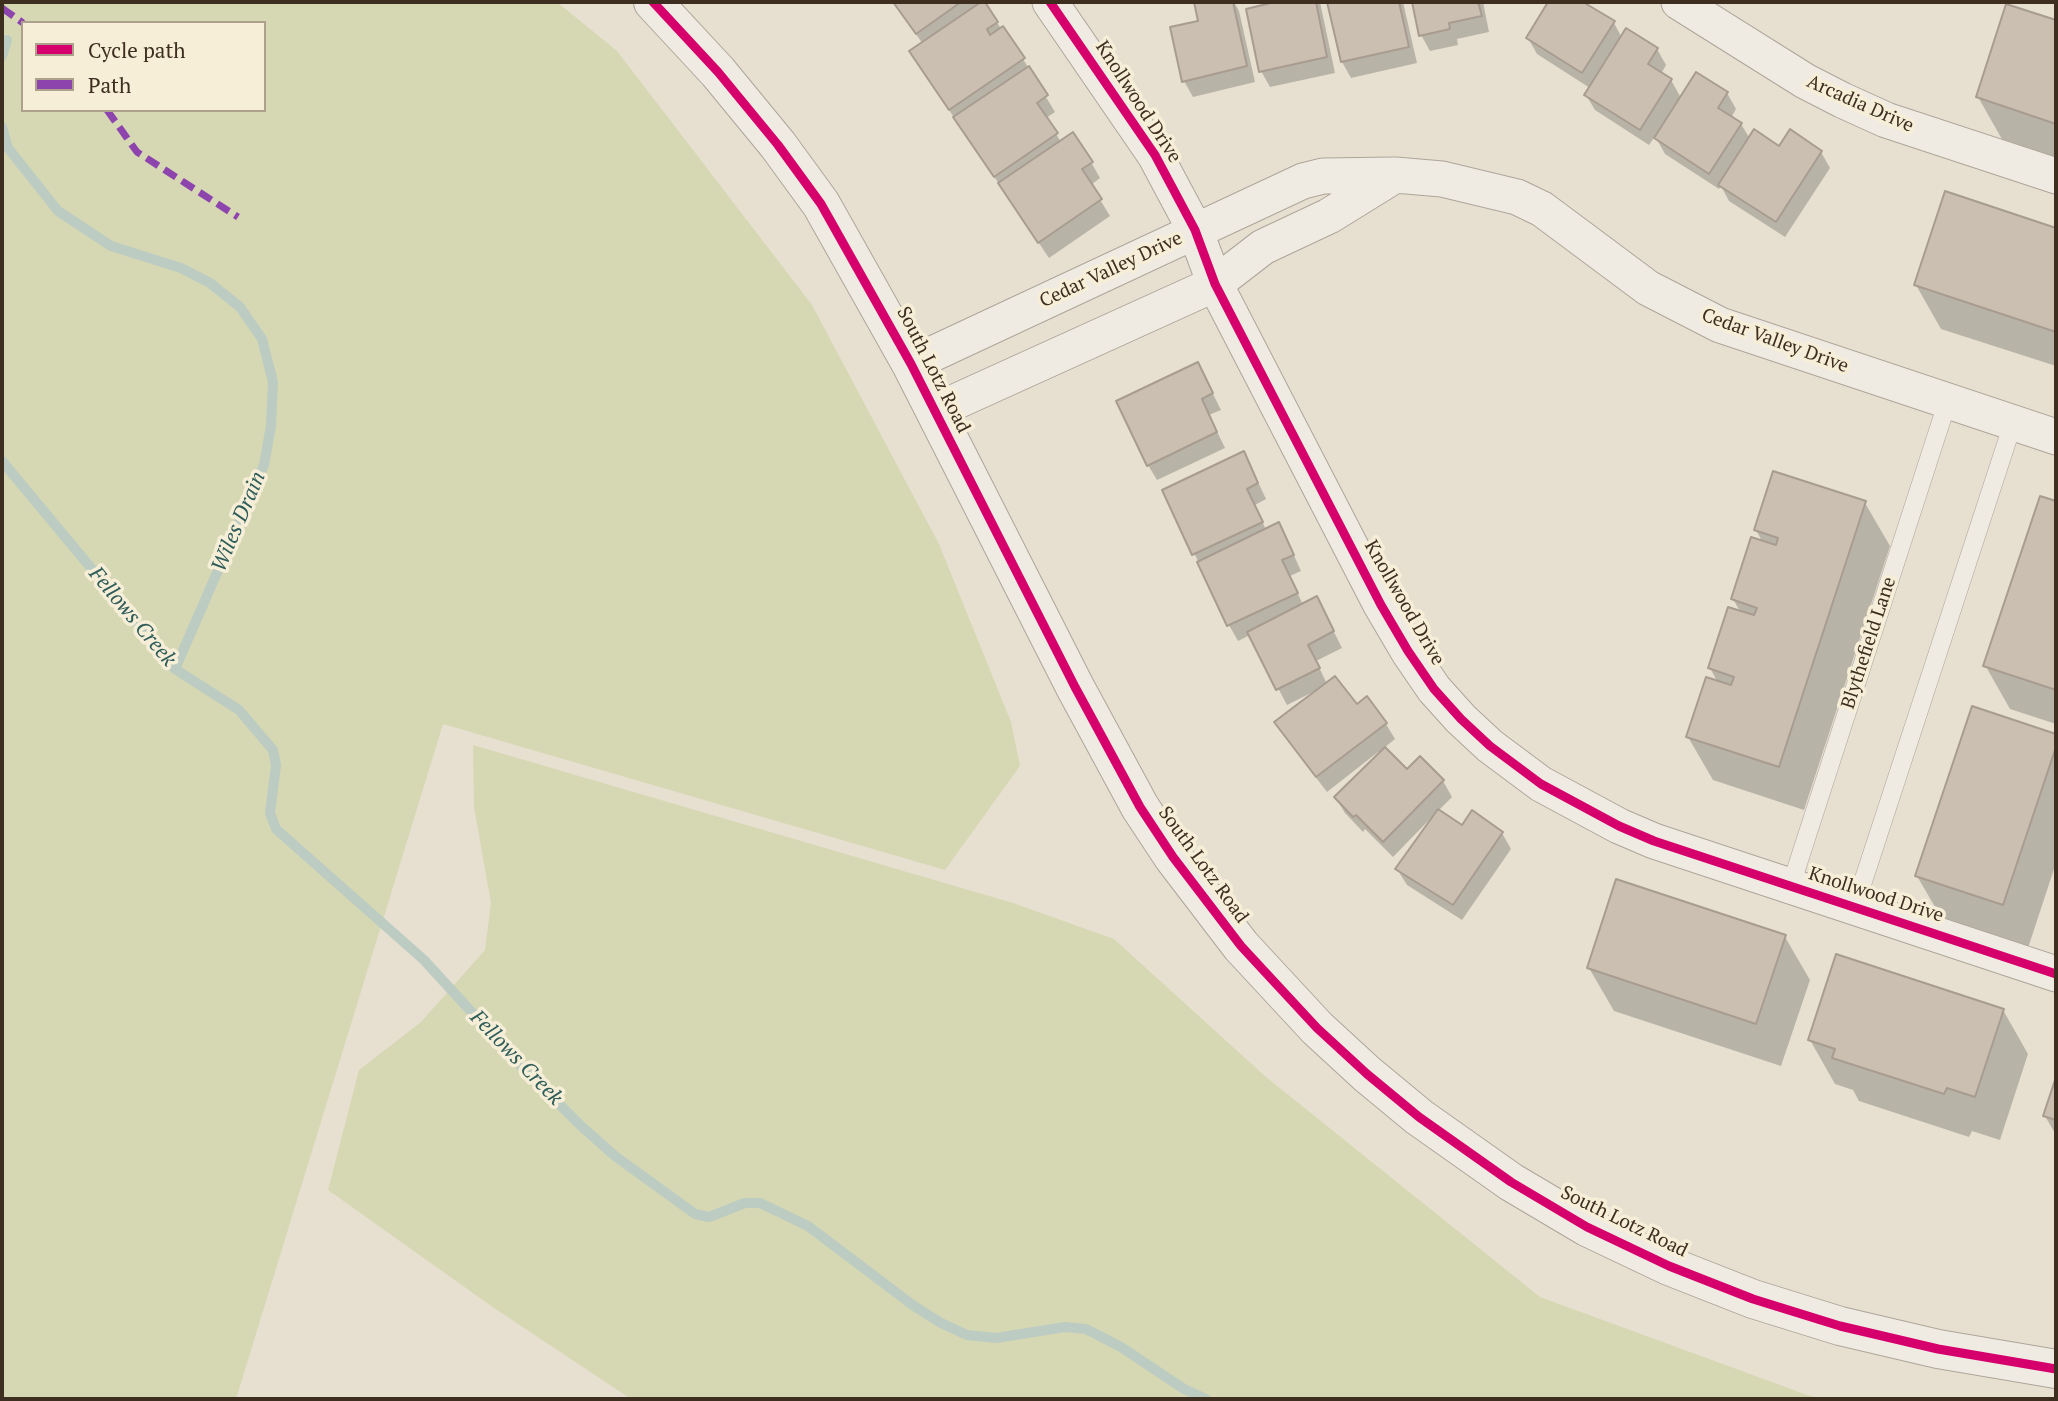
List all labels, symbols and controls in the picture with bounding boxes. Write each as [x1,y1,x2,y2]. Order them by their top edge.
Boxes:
legend [21,21,266,112]
text: Cycle path [88,36,186,64]
street label: Knollwood Drive [1090,37,1186,167]
street label: Arcadia Drive [1803,70,1917,138]
text: Path [88,71,131,99]
street label: Cedar Valley Drive [1036,227,1186,313]
street label: South Lotz Road [891,303,975,437]
street label: Cedar Valley Drive [1698,304,1852,378]
water label: Wiles Drain [207,468,271,576]
street label: Knollwood Drive [1359,536,1449,670]
water label: Fellows Creek [83,562,181,672]
street label: Blythefield Lane [1837,574,1901,712]
street label: South Lotz Road [1153,802,1253,928]
street label: Knollwood Drive [1806,862,1946,928]
water label: Fellows Creek [465,1005,567,1111]
street label: South Lotz Road [1557,1181,1691,1263]

